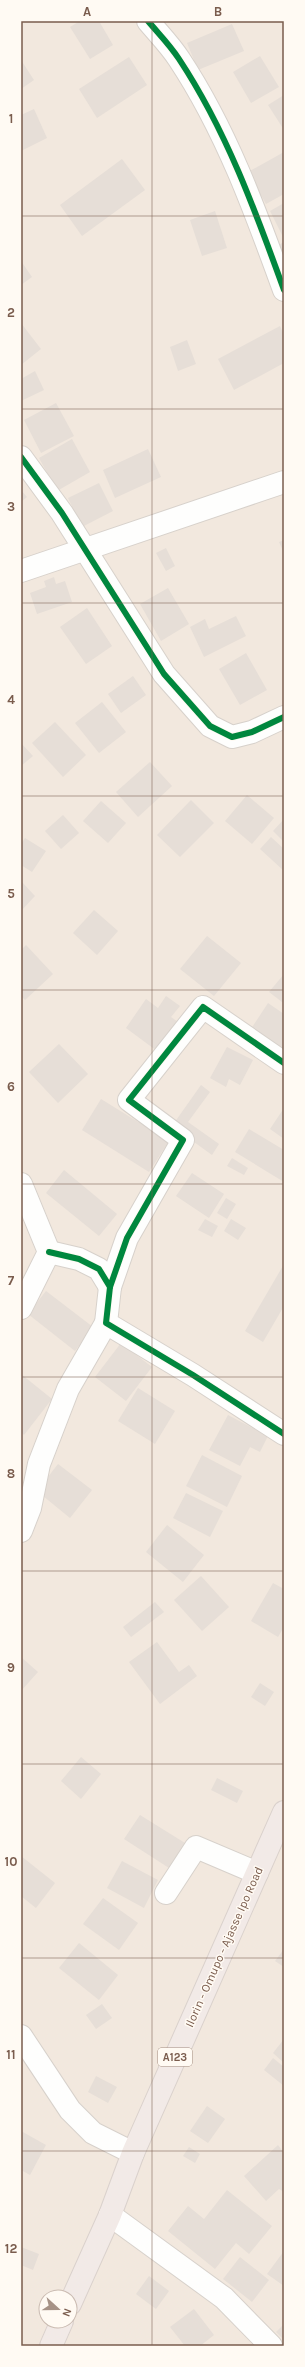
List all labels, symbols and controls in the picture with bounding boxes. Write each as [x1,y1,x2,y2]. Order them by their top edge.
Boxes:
text: A [83,4,91,19]
text: B [214,4,222,19]
text: 1 [9,111,13,126]
text: 2 [7,305,15,320]
text: 3 [7,499,15,514]
text: 4 [7,692,15,707]
text: 5 [7,886,15,901]
text: 6 [7,1079,15,1094]
text: 7 [8,1273,15,1288]
text: 8 [7,1466,15,1481]
text: 9 [7,1660,15,1675]
text: 10 [5,1854,17,1869]
street label: Ilorin - Omupo - Ajasse Ipo Road [182,1865,266,2029]
text: 11 [6,2047,16,2062]
road number: A123 [158,2048,192,2066]
text: 12 [5,2241,17,2256]
north arrow [38,2289,78,2329]
text: N [59,2306,74,2318]

